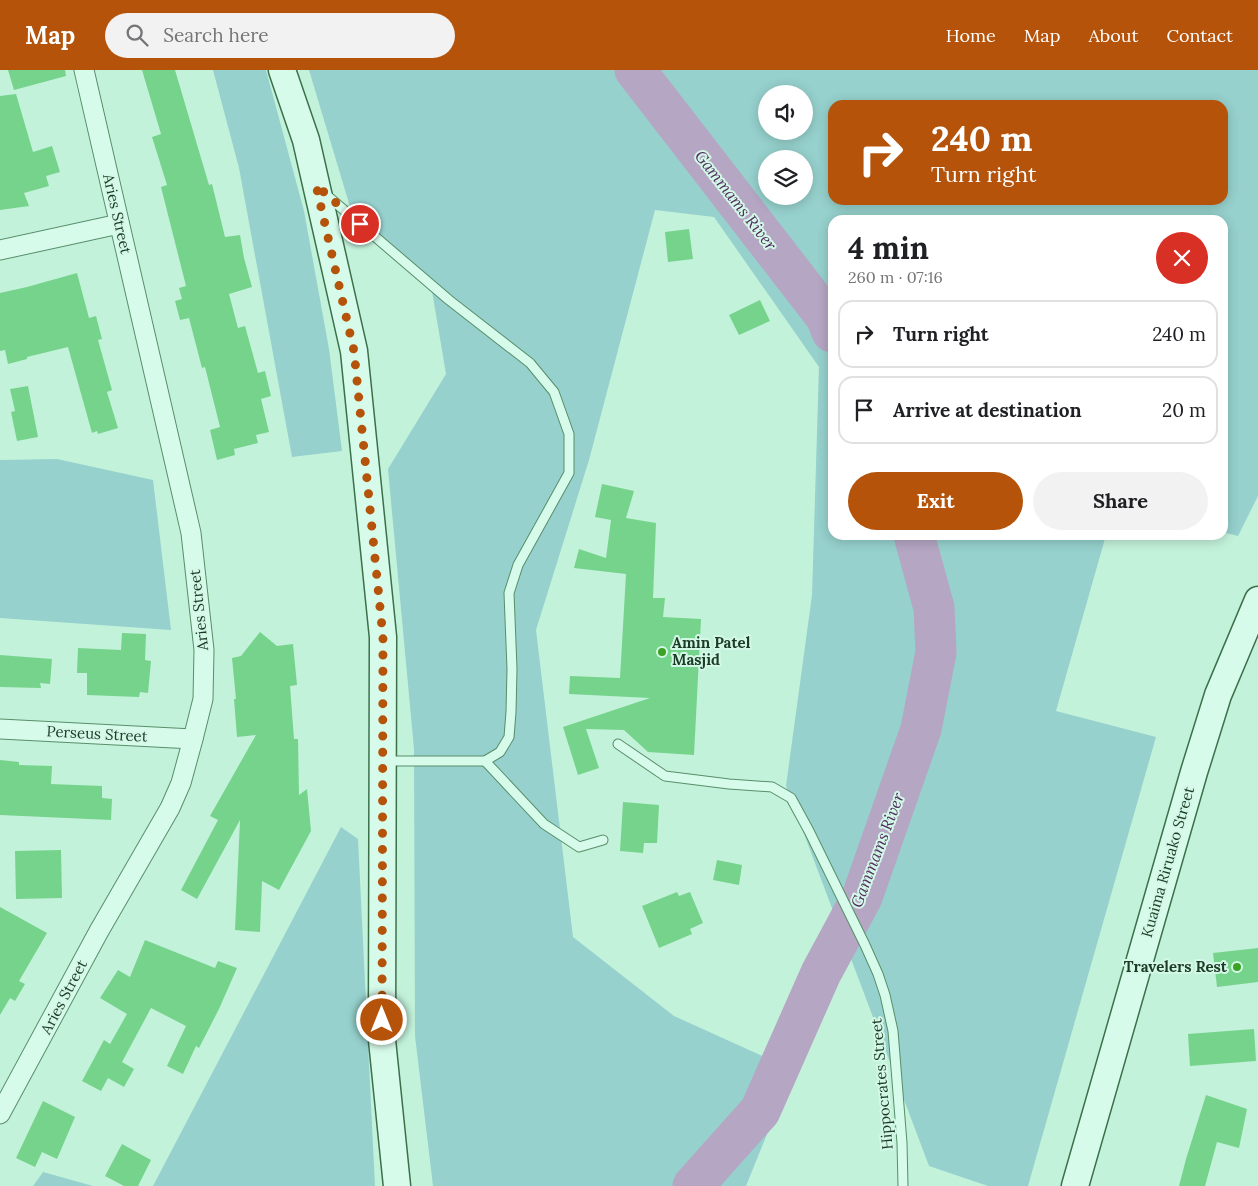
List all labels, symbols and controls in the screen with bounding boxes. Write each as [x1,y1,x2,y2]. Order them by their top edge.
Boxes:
search box [105,13,455,58]
text: Map [25,20,75,51]
icon: search [123,21,151,49]
text: Search here [163,23,269,47]
text: Home [946,24,996,47]
text: Map [1024,24,1060,47]
text: About [1088,24,1138,47]
text: Contact [1166,24,1233,47]
map controls [758,85,813,205]
button: sound [758,85,813,140]
text: 240 m [931,116,1032,161]
icon: right [848,120,913,185]
water label: Gammams River [691,146,782,254]
button: layers [758,150,813,205]
text: Turn right [931,160,1036,188]
street label: Aries Street [99,171,136,256]
pin [339,203,381,245]
icon: arrive [346,210,374,238]
text: 4 min [848,229,929,267]
button: close [1156,232,1208,284]
text: 260 m · 07:16 [848,267,943,287]
icon: right [850,320,878,348]
text: Turn right [893,322,989,346]
text: 240 m [1152,322,1206,346]
icon: arrive [850,396,878,424]
text: Arrive at destination [893,398,1082,422]
text: 20 m [1162,398,1206,422]
button: Exit [848,472,1023,530]
button: Share [1033,472,1208,530]
street label: Aries Street [185,568,212,653]
place label: Amin Patel Masjid [672,633,751,669]
marker: Amin Patel Masjid [656,646,668,658]
street label: Perseus Street [46,721,148,746]
street label: Kuaima Riruako Street [1137,784,1198,940]
water label: Gammams River [846,789,908,910]
street label: Aries Street [36,956,91,1038]
place label: Travelers Rest [1124,957,1228,976]
marker: Travelers Rest [1231,961,1243,973]
position arrow [355,993,407,1045]
street label: Hippocrates Street [866,1017,897,1151]

